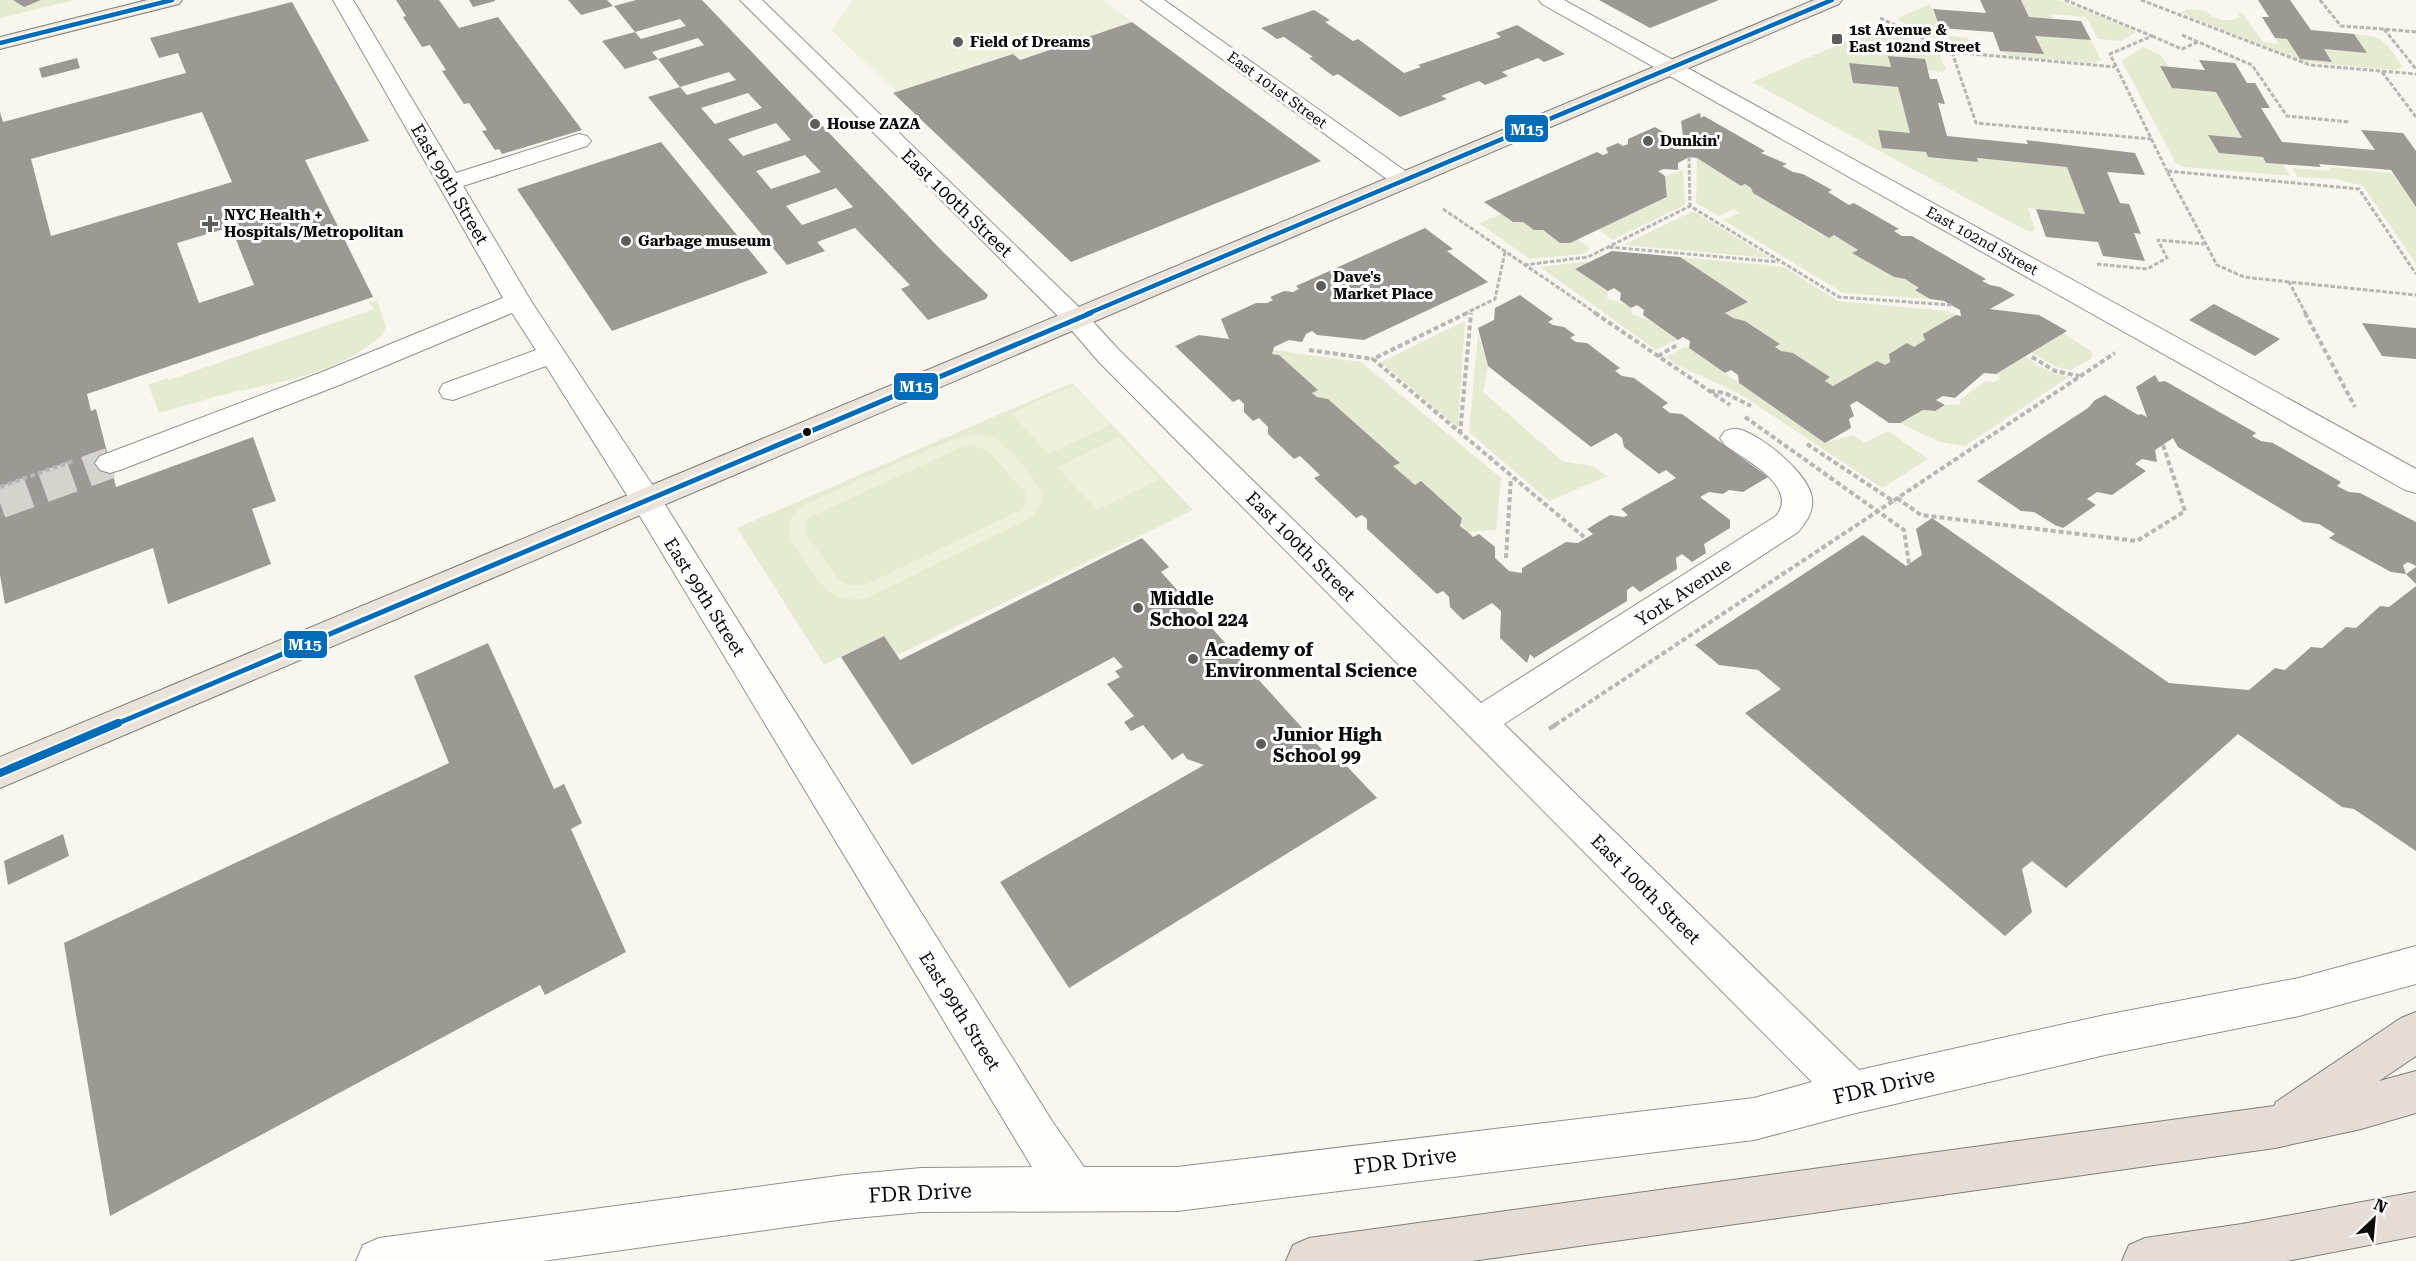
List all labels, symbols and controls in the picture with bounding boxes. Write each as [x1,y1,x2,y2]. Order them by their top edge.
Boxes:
place label: 1st Avenue & East 102nd Street [1849,21,1980,56]
marker: 1st Avenue & East 102nd Street [1830,32,1844,46]
place label: Field of Dreams [970,33,1090,51]
marker: Field of Dreams [951,35,965,49]
street label: East 101st Street [1224,48,1331,133]
line badge: M15 [1504,114,1549,143]
place label: House ZAZA [827,115,920,133]
marker: House ZAZA [808,117,822,131]
street label: East 99th Street [407,120,493,248]
text: M15 [1510,120,1544,139]
place label: Dunkin' [1660,132,1720,150]
marker: Dunkin' [1641,134,1655,148]
street label: East 100th Street [897,145,1017,261]
street label: East 102nd Street [1923,203,2042,280]
place label: NYC Health + Hospitals/Metropolitan [224,206,404,241]
marker: NYC Health + Hospitals/Metropolitan [201,215,219,233]
place label: Garbage museum [638,232,771,250]
marker: Garbage museum [619,234,633,248]
place label: Dave's Market Place [1333,268,1433,303]
marker: Dave's Market Place [1314,279,1328,293]
line badge: M15 [893,372,939,401]
text: M15 [899,377,933,396]
unlabelled marker [801,426,813,438]
street label: East 100th Street [1242,487,1360,605]
street label: East 99th Street [660,534,750,660]
street label: York Avenue [1631,553,1735,631]
place label: Middle School 224 [1150,588,1248,630]
marker: Middle School 224 [1131,601,1145,615]
line badge: M15 [283,630,328,659]
text: M15 [288,635,322,654]
place label: Academy of Environmental Science [1205,639,1417,681]
marker: Academy of Environmental Science [1186,652,1200,666]
place label: Junior High School 99 [1273,724,1382,766]
marker: Junior High School 99 [1254,737,1268,751]
street label: East 100th Street [1587,830,1705,948]
street label: East 99th Street [915,948,1005,1074]
street label: FDR Drive [1831,1063,1937,1109]
street label: FDR Drive [1352,1143,1458,1179]
street label: FDR Drive [868,1178,972,1208]
north arrow [2344,1189,2404,1249]
text: N [2371,1195,2390,1217]

